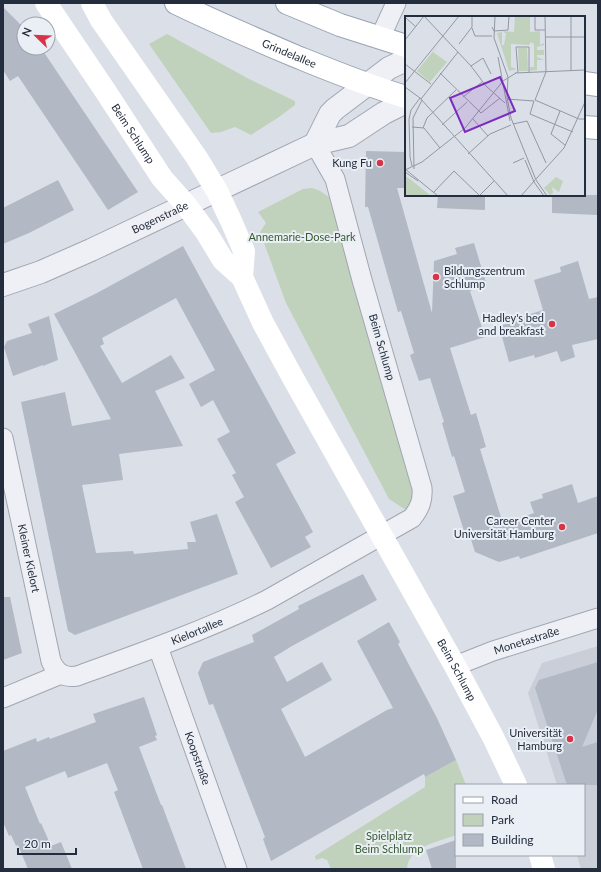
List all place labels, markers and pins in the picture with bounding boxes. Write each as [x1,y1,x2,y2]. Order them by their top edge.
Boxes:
place label: Kung Fu [332,156,372,169]
marker: Kung Fu [375,158,385,168]
place label: Bildungszentrum Schlump [444,264,525,290]
marker: Bildungszentrum Schlump [431,272,441,282]
place label: Hadley's bed and breakfast [479,311,544,337]
marker: Hadley's bed and breakfast [547,319,557,329]
place label: Career Center Universität Hamburg [454,514,554,540]
marker: Career Center Universität Hamburg [557,522,567,532]
place label: Universität Hamburg [509,726,562,752]
marker: Universität Hamburg [565,734,575,744]

